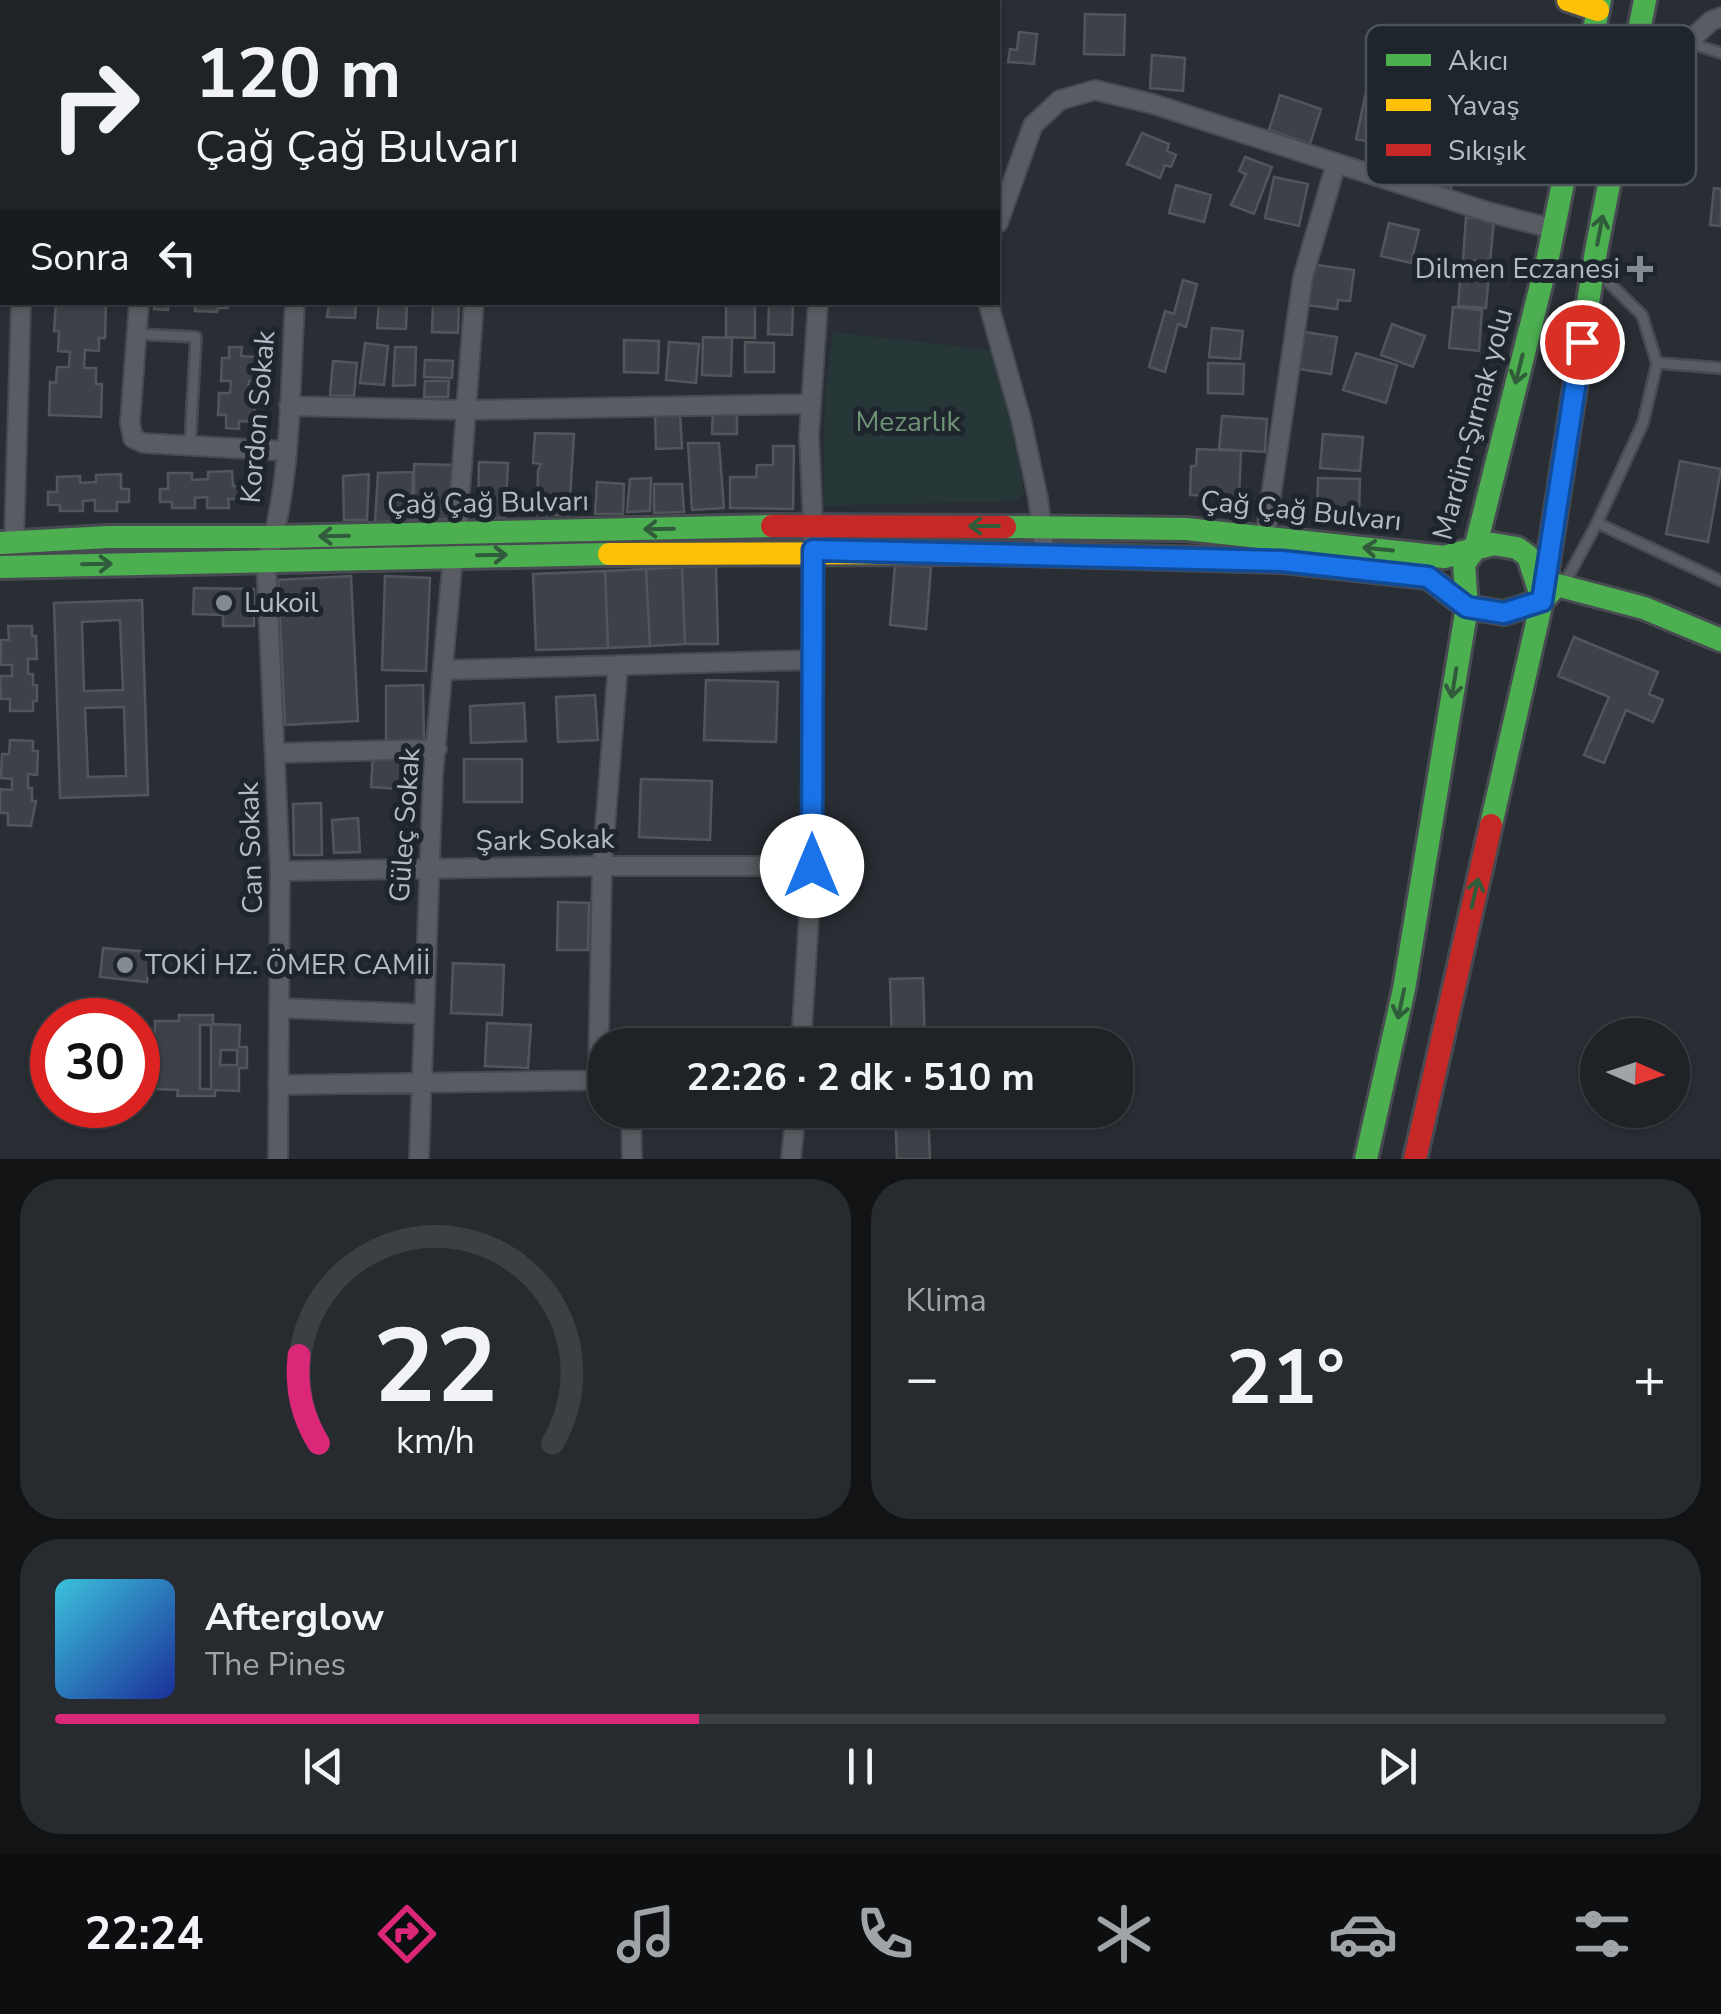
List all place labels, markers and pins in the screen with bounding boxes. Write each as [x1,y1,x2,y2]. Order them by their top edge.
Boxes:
place label: Dilmen Eczanesi [1415,250,1620,288]
marker: Dilmen Eczanesi [1629,258,1651,280]
pin [1540,300,1625,385]
place label: Lukoil [244,584,319,622]
marker: Lukoil [213,592,235,614]
place label: TOKİ HZ. ÖMER CAMİİ [145,946,430,984]
marker: TOKİ HZ. ÖMER CAMİİ [114,954,136,976]

